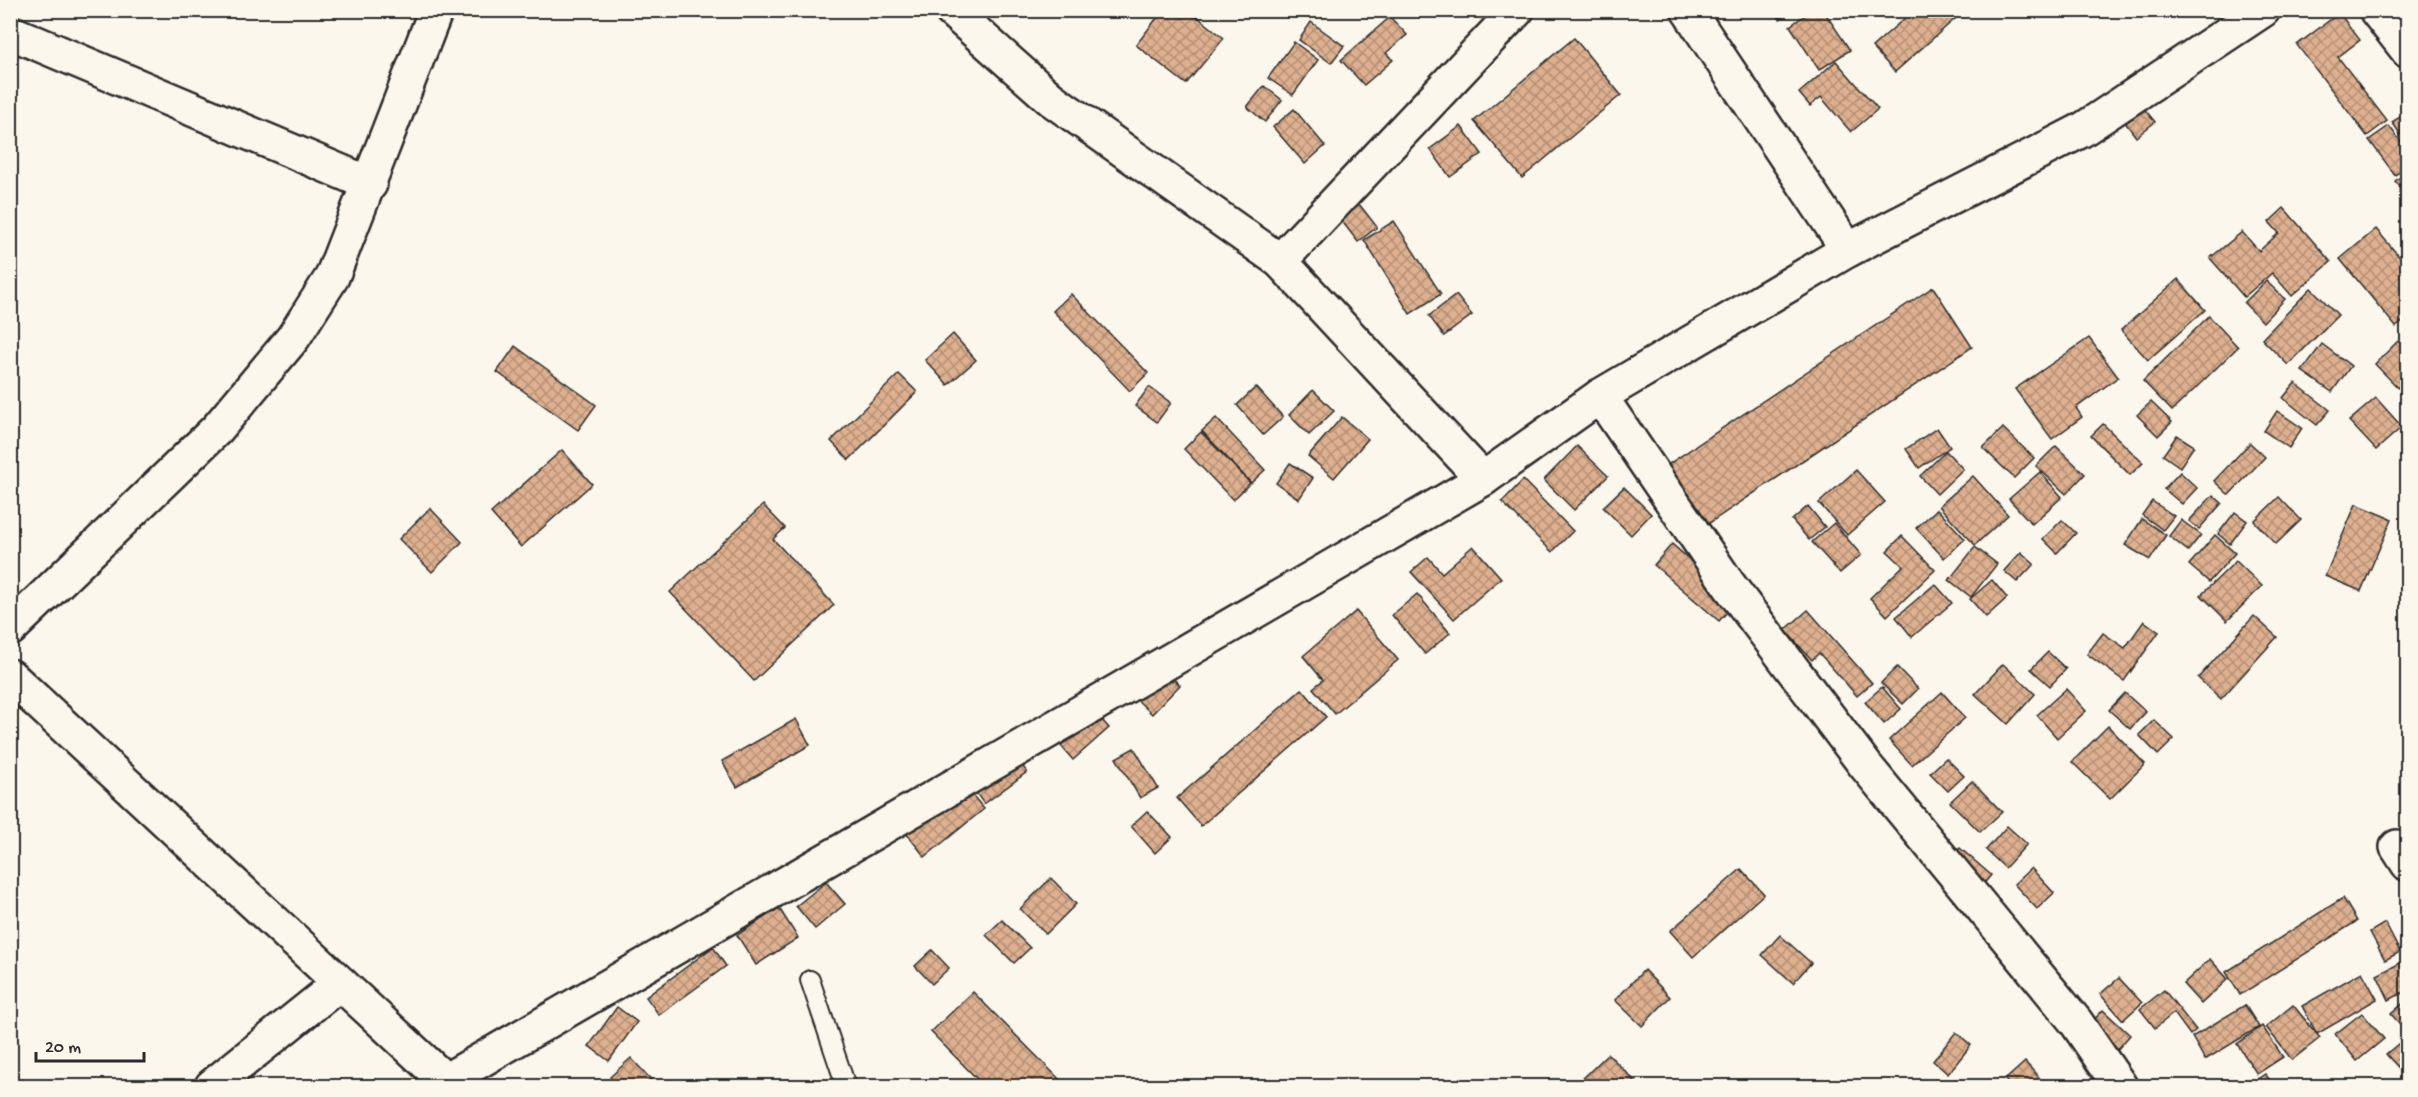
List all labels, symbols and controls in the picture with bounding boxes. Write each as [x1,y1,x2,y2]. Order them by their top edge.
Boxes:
scale bar [36,1025,144,1063]
text: 20 m [45,1038,81,1059]

